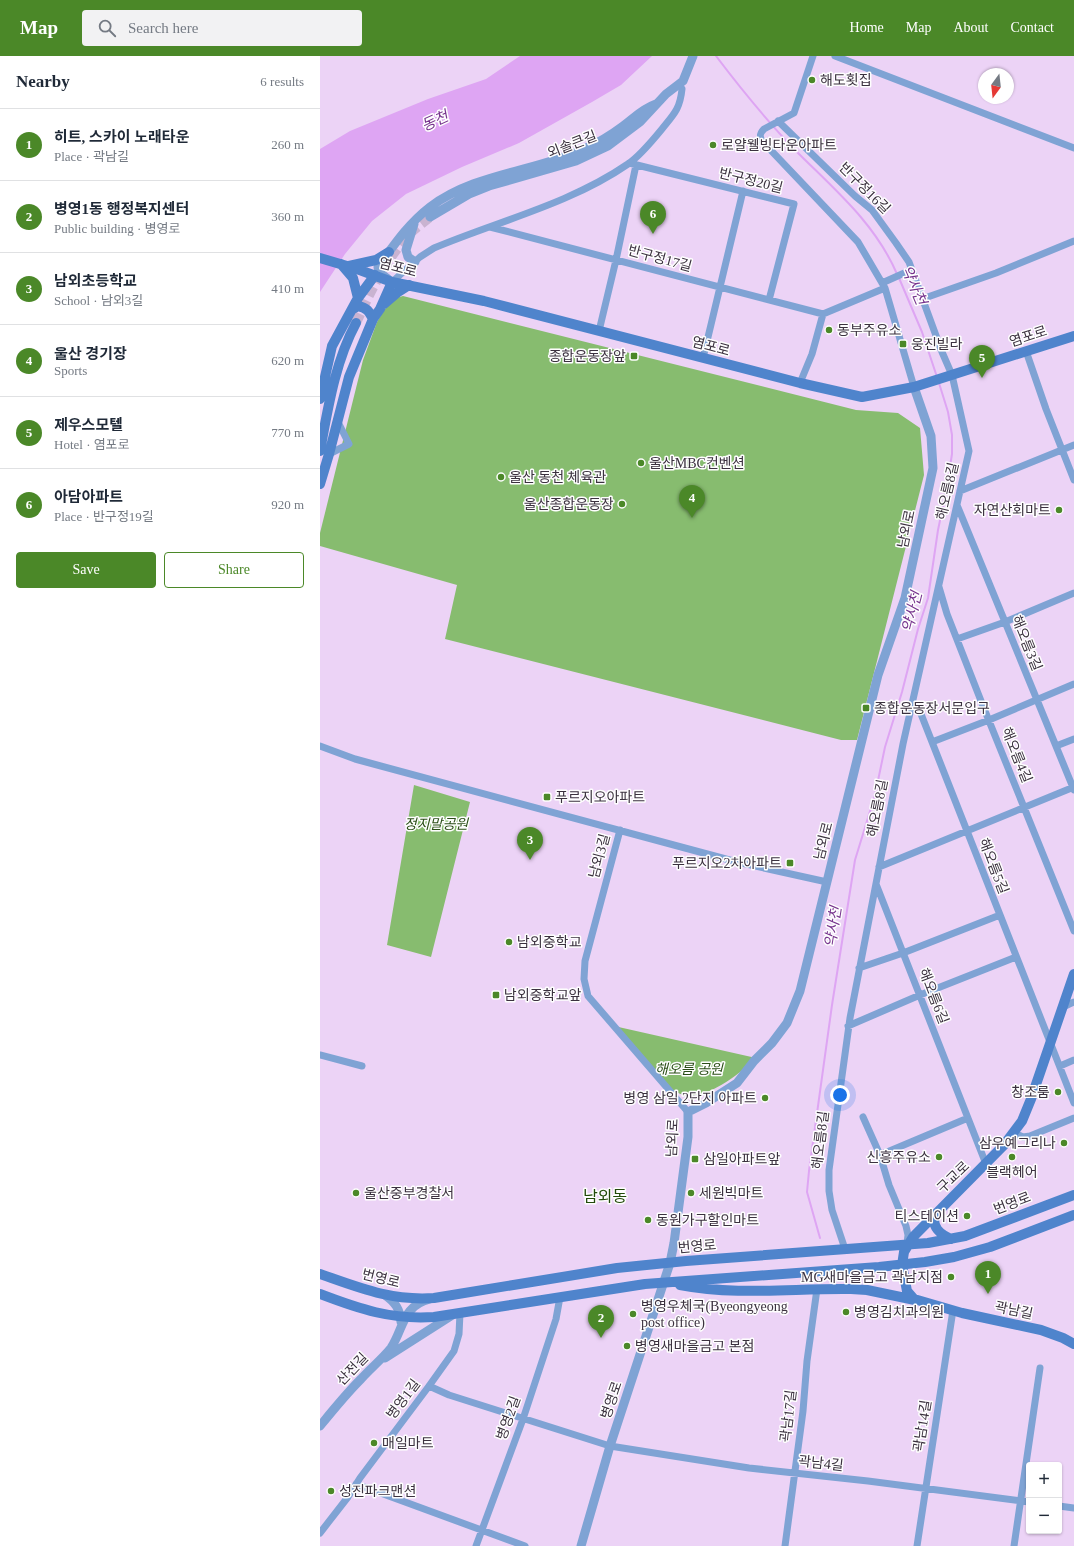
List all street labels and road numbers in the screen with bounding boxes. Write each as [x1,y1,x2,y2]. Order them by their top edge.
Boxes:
street label: 외솔큰길 [545,128,599,161]
street label: 반구정16길 [836,160,893,217]
street label: 반구정20길 [717,165,784,196]
street label: 반구정17길 [626,243,693,274]
street label: 염포로 [377,255,419,280]
street label: 염포로 [1007,323,1049,350]
street label: 염포로 [690,334,732,359]
street label: 해오름8길 [934,461,961,521]
street label: 남외로 [895,509,918,550]
street label: 해오름3길 [1009,613,1044,673]
street label: 해오름4길 [999,725,1034,785]
street label: 해오름8길 [865,778,890,838]
street label: 남외로 [812,820,835,862]
street label: 남외3길 [586,832,613,880]
street label: 해오름5길 [976,836,1011,896]
street label: 해오름6길 [916,966,951,1026]
street label: 해오름8길 [809,1110,832,1170]
street label: 남외로 [664,1118,681,1158]
street label: 구교로 [934,1158,973,1196]
street label: 번영로 [991,1189,1033,1217]
street label: 번영로 [677,1237,717,1256]
street label: 번영로 [360,1267,402,1290]
street label: 곽남길 [993,1299,1034,1322]
street label: 산전길 [334,1350,371,1388]
street label: 병영1길 [384,1377,423,1422]
street label: 병영로 [598,1379,625,1421]
street label: 곽남17길 [778,1389,799,1443]
street label: 병영2길 [494,1394,523,1442]
street label: 곽남14길 [911,1399,934,1453]
street label: 곽남4길 [797,1454,844,1473]

